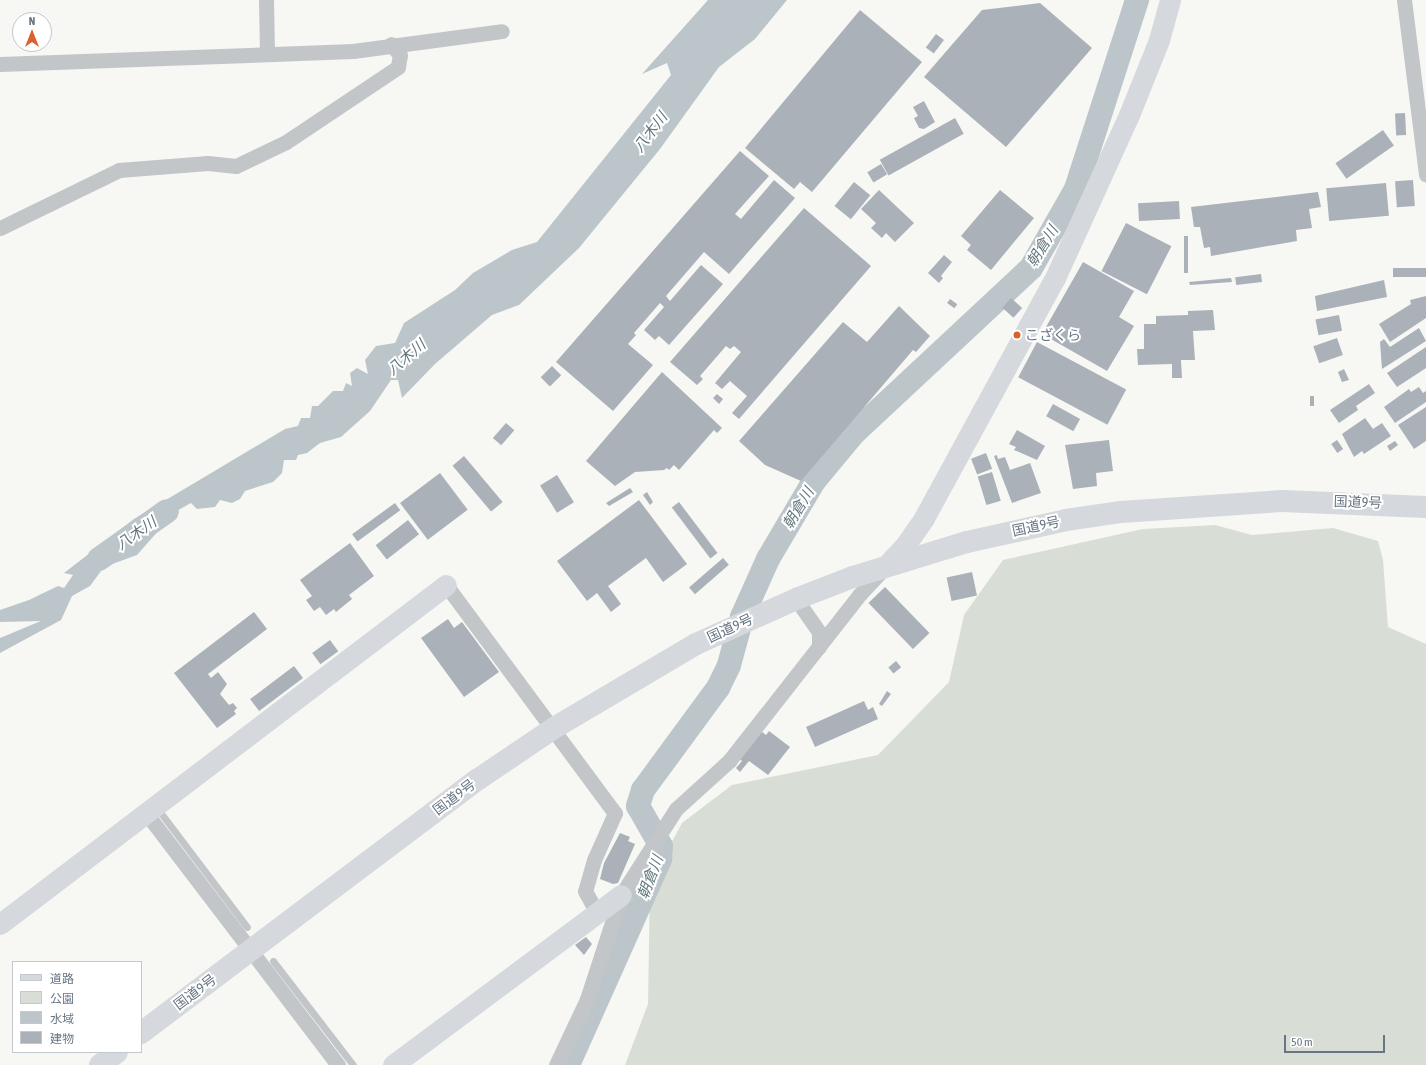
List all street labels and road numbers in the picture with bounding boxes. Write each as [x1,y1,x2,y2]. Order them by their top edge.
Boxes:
street label: 国道9号 [1333,493,1383,511]
street label: 国道9号 [1010,513,1062,539]
street label: 国道9号 [704,610,756,646]
street label: 国道9号 [430,776,478,818]
street label: 国道9号 [171,971,219,1013]

